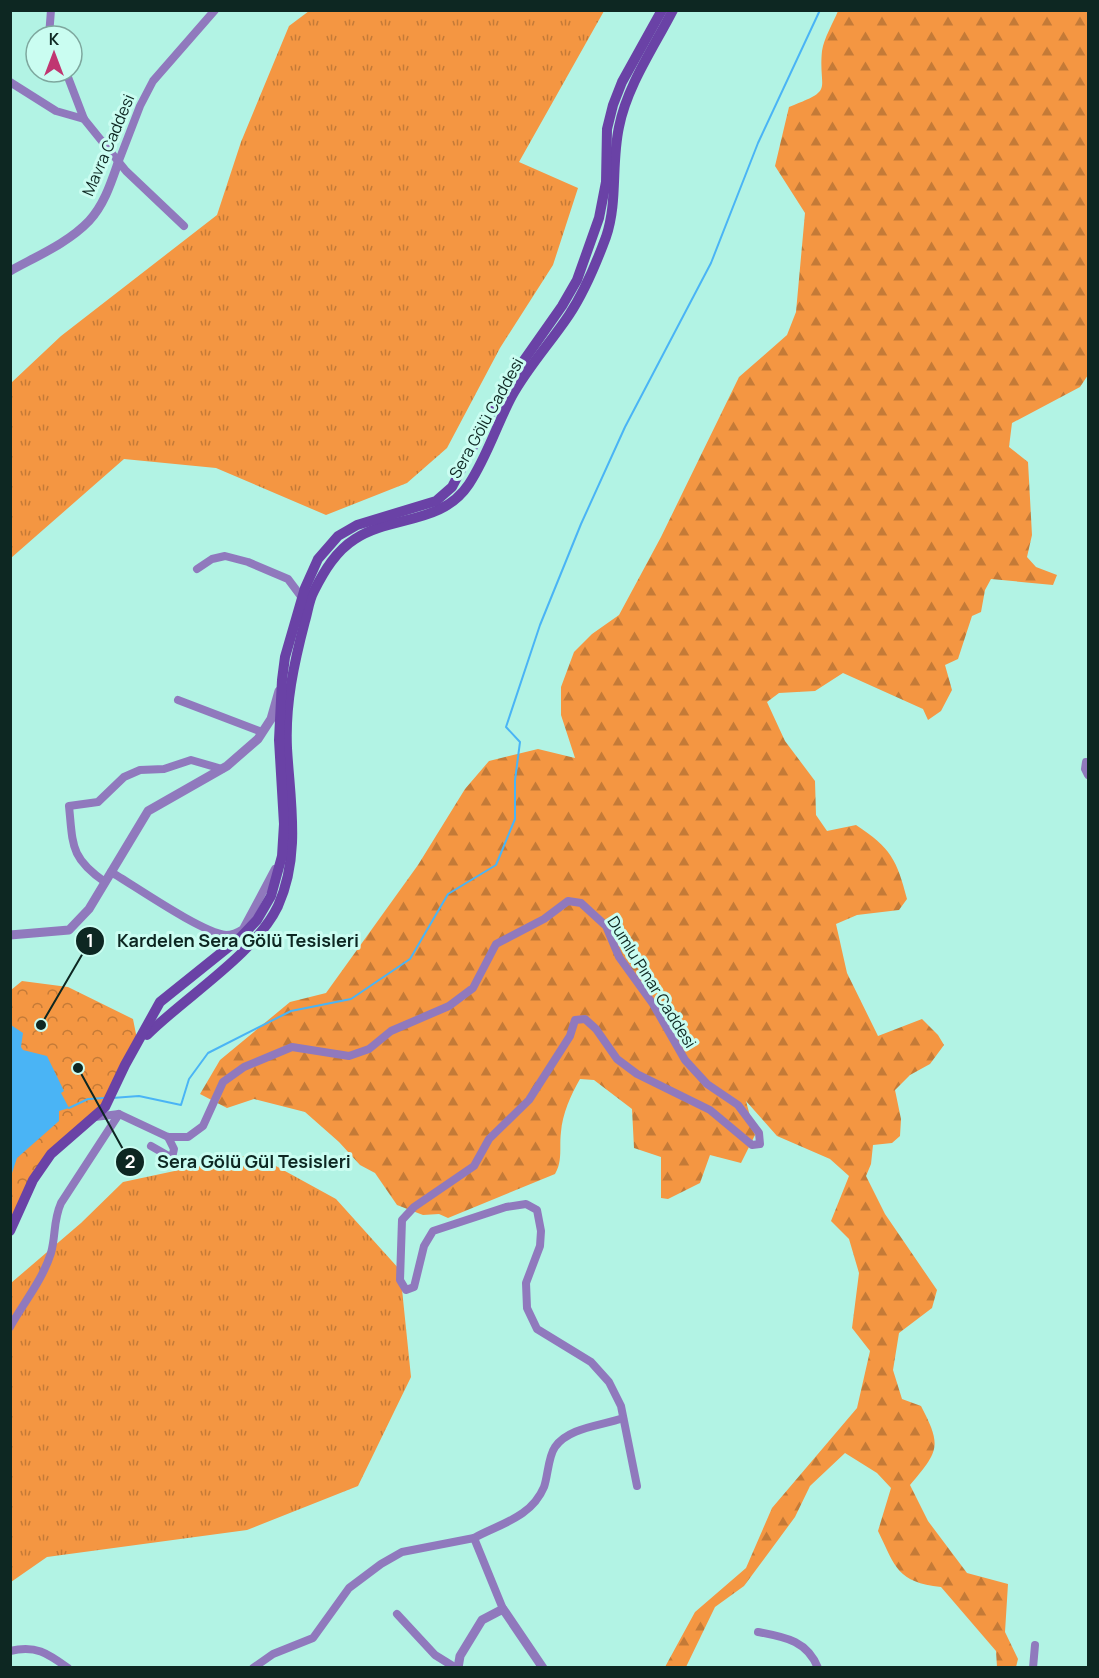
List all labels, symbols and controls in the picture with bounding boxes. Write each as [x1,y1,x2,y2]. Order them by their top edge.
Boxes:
north arrow [24,24,84,84]
text: K [49,28,60,50]
street label: Mavra Caddesi [77,91,139,199]
street label: Sera Gölü Caddesi [444,354,528,482]
street label: Dumlu Pınar Caddesi [602,912,702,1052]
callout: Kardelen Sera Gölü Tesisleri [75,923,371,959]
text: 1 [86,928,94,952]
text: Kardelen Sera Gölü Tesisleri [117,928,359,952]
callout: Sera Gölü Gül Tesisleri [115,1144,363,1180]
text: 2 [125,1149,135,1173]
text: Sera Gölü Gül Tesisleri [157,1149,351,1173]

